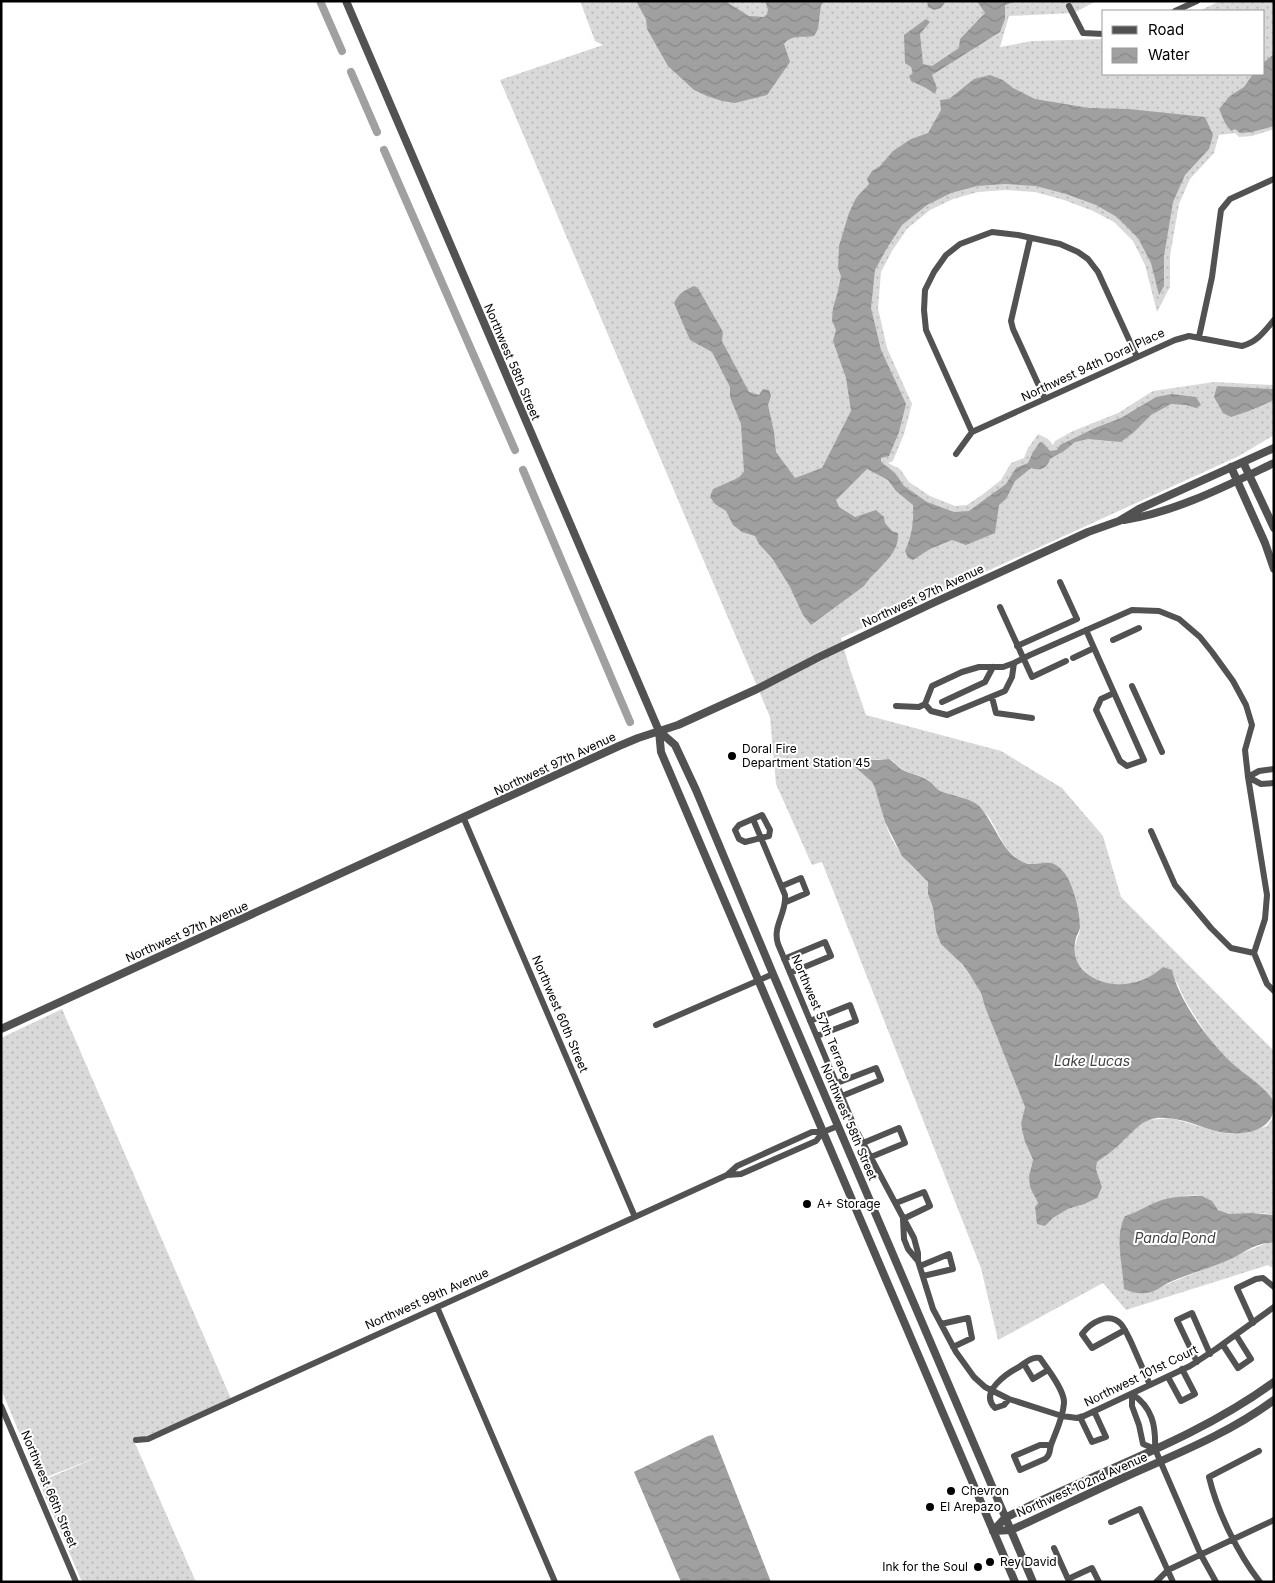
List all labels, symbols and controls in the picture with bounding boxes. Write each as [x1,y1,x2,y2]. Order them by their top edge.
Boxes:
legend [1102,10,1265,75]
text: Road [1148,20,1184,39]
text: Water [1148,45,1190,64]
street label: Northwest 58th Street [481,301,544,422]
street label: Northwest 94th Doral Place [1019,325,1167,404]
street label: Northwest 97th Avenue [859,561,986,630]
street label: Northwest 97th Avenue [491,729,618,798]
place label: Doral Fire Department Station 45 [742,741,870,770]
marker: Doral Fire Department Station 45 [726,750,738,762]
street label: Northwest 97th Avenue [123,898,250,965]
street label: Northwest 57th Terrace [788,952,855,1082]
street label: Northwest 60th Street [529,953,592,1075]
water label: Lake Lucas [1054,1052,1130,1069]
street label: Northwest 58th Street [818,1061,881,1182]
place label: A+ Storage [817,1196,881,1211]
marker: A+ Storage [801,1198,813,1210]
water label: Panda Pond [1135,1229,1216,1246]
street label: Northwest 99th Avenue [363,1264,491,1333]
street label: Northwest 101st Court [1081,1341,1200,1410]
street label: Northwest 66th Street [18,1428,81,1549]
street label: Northwest 102nd Avenue [1014,1449,1150,1520]
place label: Chevron [961,1483,1009,1498]
marker: Chevron [945,1485,957,1497]
place label: El Arepazo [940,1499,1001,1514]
marker: El Arepazo [924,1501,936,1513]
place label: Rey David [1000,1554,1057,1569]
marker: Rey David [984,1556,996,1568]
place label: Ink for the Soul [882,1559,968,1574]
marker: Ink for the Soul [972,1561,984,1573]

